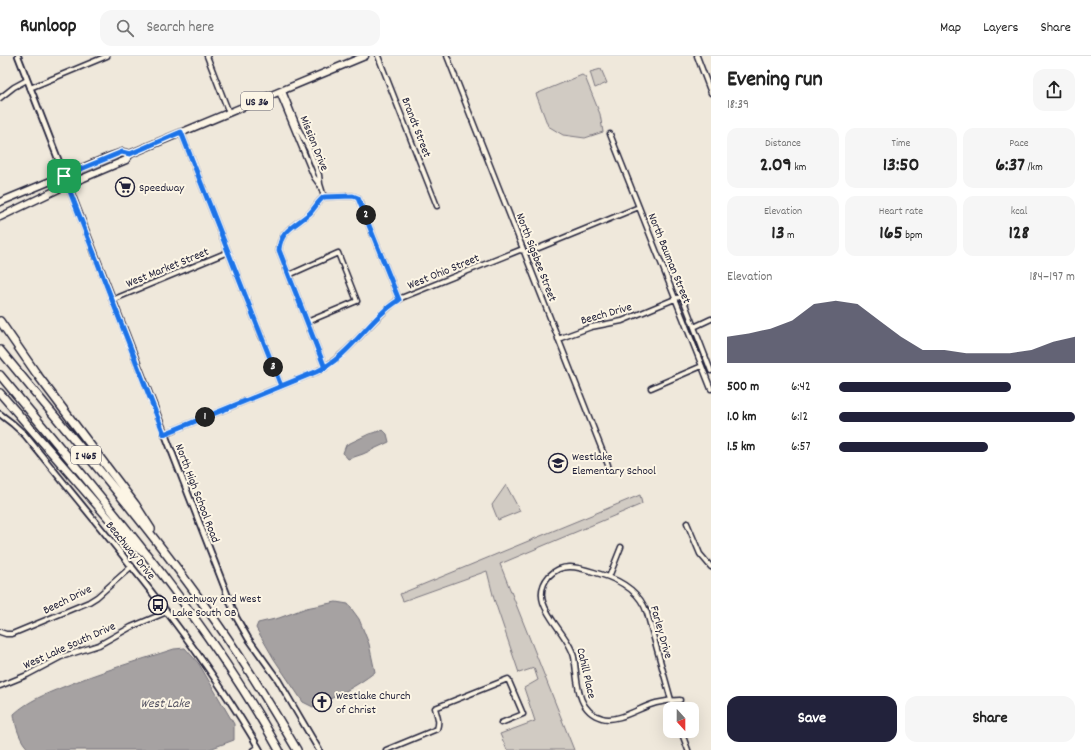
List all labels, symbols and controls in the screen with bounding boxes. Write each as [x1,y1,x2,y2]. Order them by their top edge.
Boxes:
search box [100,10,380,46]
text: Runloop [20,14,76,41]
icon: search [114,17,136,39]
text: Search here [146,17,214,39]
text: Map [940,18,961,38]
text: Layers [983,18,1018,38]
text: Share [1040,18,1071,38]
text: Evening run [727,65,823,96]
button: share [1033,69,1075,111]
road number: US 36 [241,92,273,110]
street label: Brandt Street [396,95,435,161]
text: 18:39 [727,96,749,115]
street label: Mission Drive [295,113,332,174]
text: Distance [765,136,801,152]
text: Time [892,136,910,152]
text: Pace [1009,136,1029,152]
text: 2.09 [760,152,792,180]
text: 13:50 [883,152,919,180]
text: 6:37 [995,152,1025,180]
pin [47,159,81,193]
text: km [792,160,806,176]
text: /km [1025,160,1043,176]
icon: arrive [53,165,75,187]
supermarket icon: Speedway [114,176,136,198]
place label: Speedway [139,180,185,197]
text: Elevation [764,204,802,220]
text: Heart rate [879,204,923,220]
text: kcal [1011,204,1027,220]
pin: 2 [356,205,376,225]
text: 2 [364,207,368,223]
street label: North Sigsbee Street [511,211,561,305]
street label: North Bauman Street [643,211,695,307]
text: 13 [771,220,785,248]
text: 165 [879,220,903,248]
text: 128 [1008,220,1030,248]
text: m [785,228,795,244]
text: bpm [903,228,923,244]
street label: West Market Street [124,244,212,293]
street label: West Ohio Street [405,250,483,295]
text: Elevation [727,268,772,287]
text: 184–197 m [1029,268,1075,287]
street label: Beech Drive [579,299,634,330]
pin: 3 [263,357,283,377]
text: 3 [271,359,275,375]
text: 500 m [727,378,759,397]
text: 6:42 [791,378,811,397]
pin: 1 [195,407,215,427]
text: 1.0 km [727,408,756,427]
text: 6:12 [791,408,808,427]
text: 1 [204,409,206,425]
text: 1.5 km [727,438,755,457]
text: 6:57 [791,438,811,457]
street label: North High School Road [170,442,223,545]
road number: I 465 [71,446,101,464]
place label: Westlake Elementary School [572,449,656,480]
school or university icon: Westlake Elementary School [547,452,569,474]
street label: Beachway Drive [101,518,159,584]
street label: Beech Drive [40,581,95,619]
place label: Beachway and West Lake South OB [172,591,262,622]
bus stop icon: Beachway and West Lake South OB [147,594,169,616]
street label: Farley Drive [645,604,676,661]
street label: West Lake South Drive [21,618,119,674]
street label: Cahill Place [571,646,600,700]
place label: Westlake Church of Christ [336,688,410,719]
church icon: Westlake Church of Christ [311,691,333,713]
water label: West Lake [141,695,191,714]
button: Save [727,696,897,742]
button: Share [905,696,1075,742]
north arrow [663,702,699,738]
map controls [663,702,699,738]

